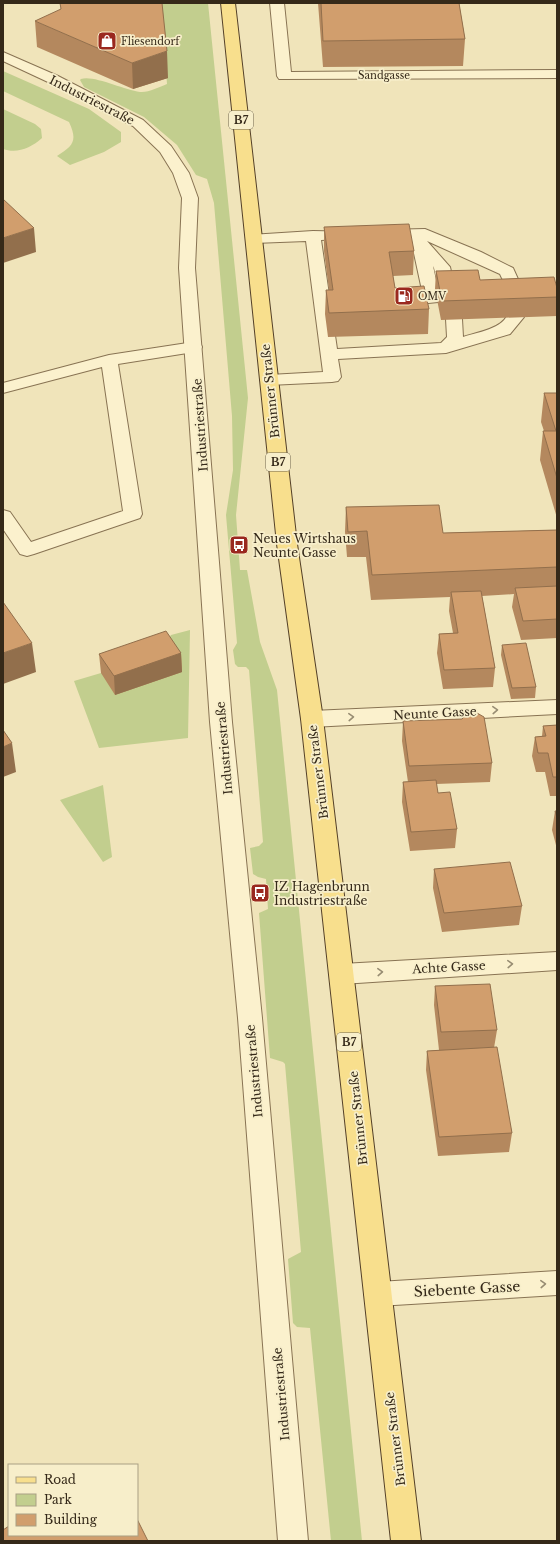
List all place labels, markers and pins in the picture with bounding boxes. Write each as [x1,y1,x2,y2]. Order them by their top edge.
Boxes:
shop icon: Fliesendorf [96,30,118,52]
place label: Fliesendorf [121,35,181,48]
fuel station icon: OMV [393,285,415,307]
place label: OMV [418,290,446,303]
place label: Neues Wirtshaus Neunte Gasse [253,531,356,560]
bus stop icon: Neues Wirtshaus Neunte Gasse [228,534,250,556]
place label: IZ Hagenbrunn Industriestraße [274,879,370,908]
bus stop icon: IZ Hagenbrunn Industriestraße [249,882,271,904]

